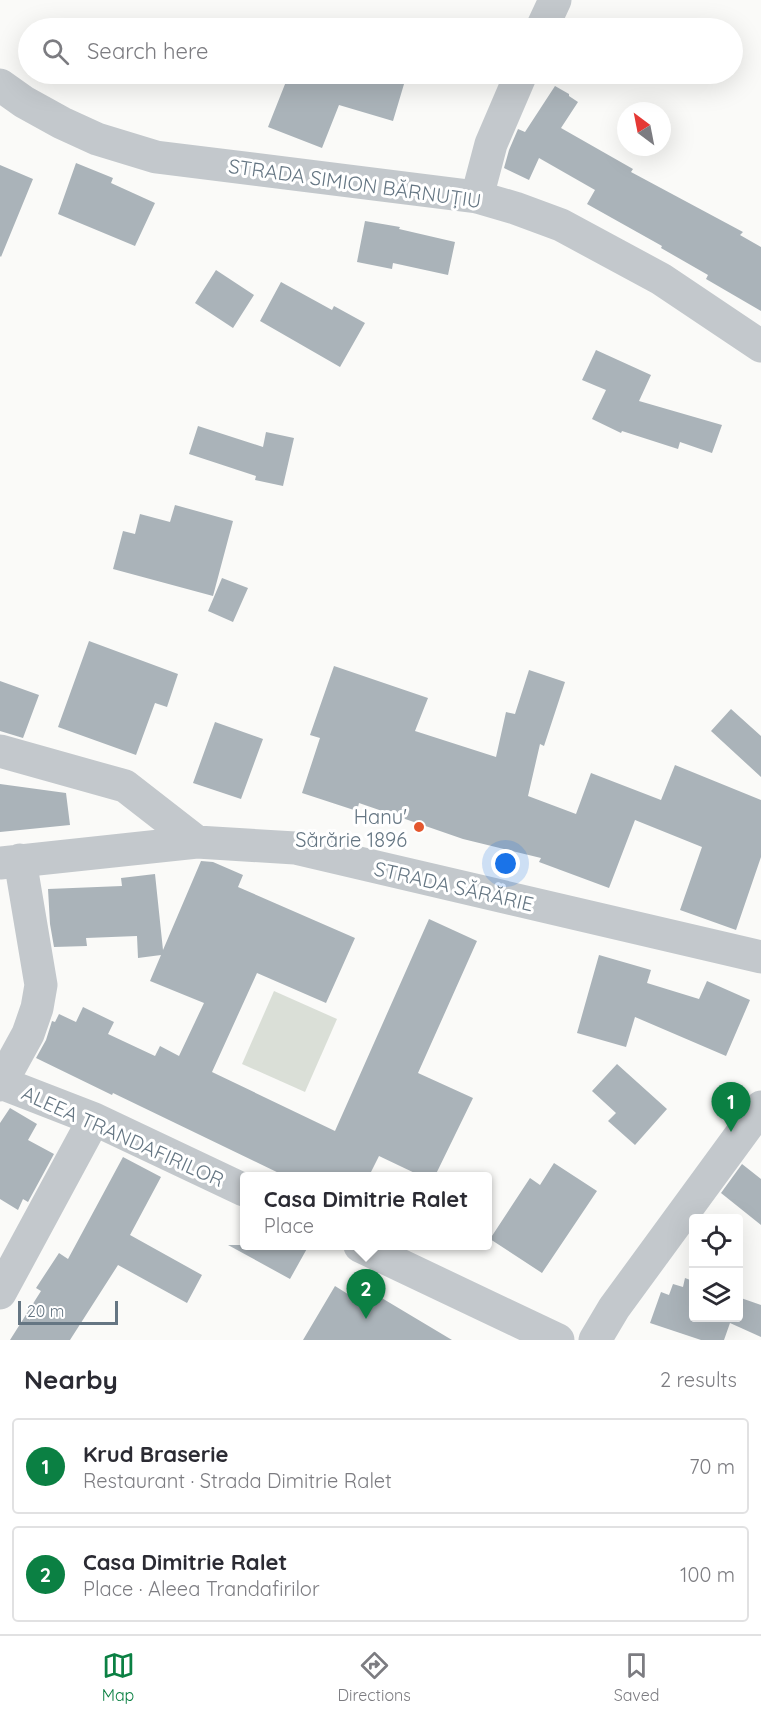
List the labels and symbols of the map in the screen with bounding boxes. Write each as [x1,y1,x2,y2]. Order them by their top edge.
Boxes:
north arrow [617,102,671,156]
street label: STRADA SIMION BĂRNUȚIU [227,153,483,213]
place label: Hanu' Sărărie 1896 [295,804,407,852]
marker: Hanu' Sărărie 1896 [412,820,426,834]
your location [491,849,520,878]
street label: STRADA SĂRĂRIE [372,856,536,916]
street label: ALEEA TRANDAFIRILOR [18,1080,228,1192]
pin: 1 [712,1082,750,1132]
pin: 2 [346,1270,386,1319]
scale bar [18,1298,118,1326]

